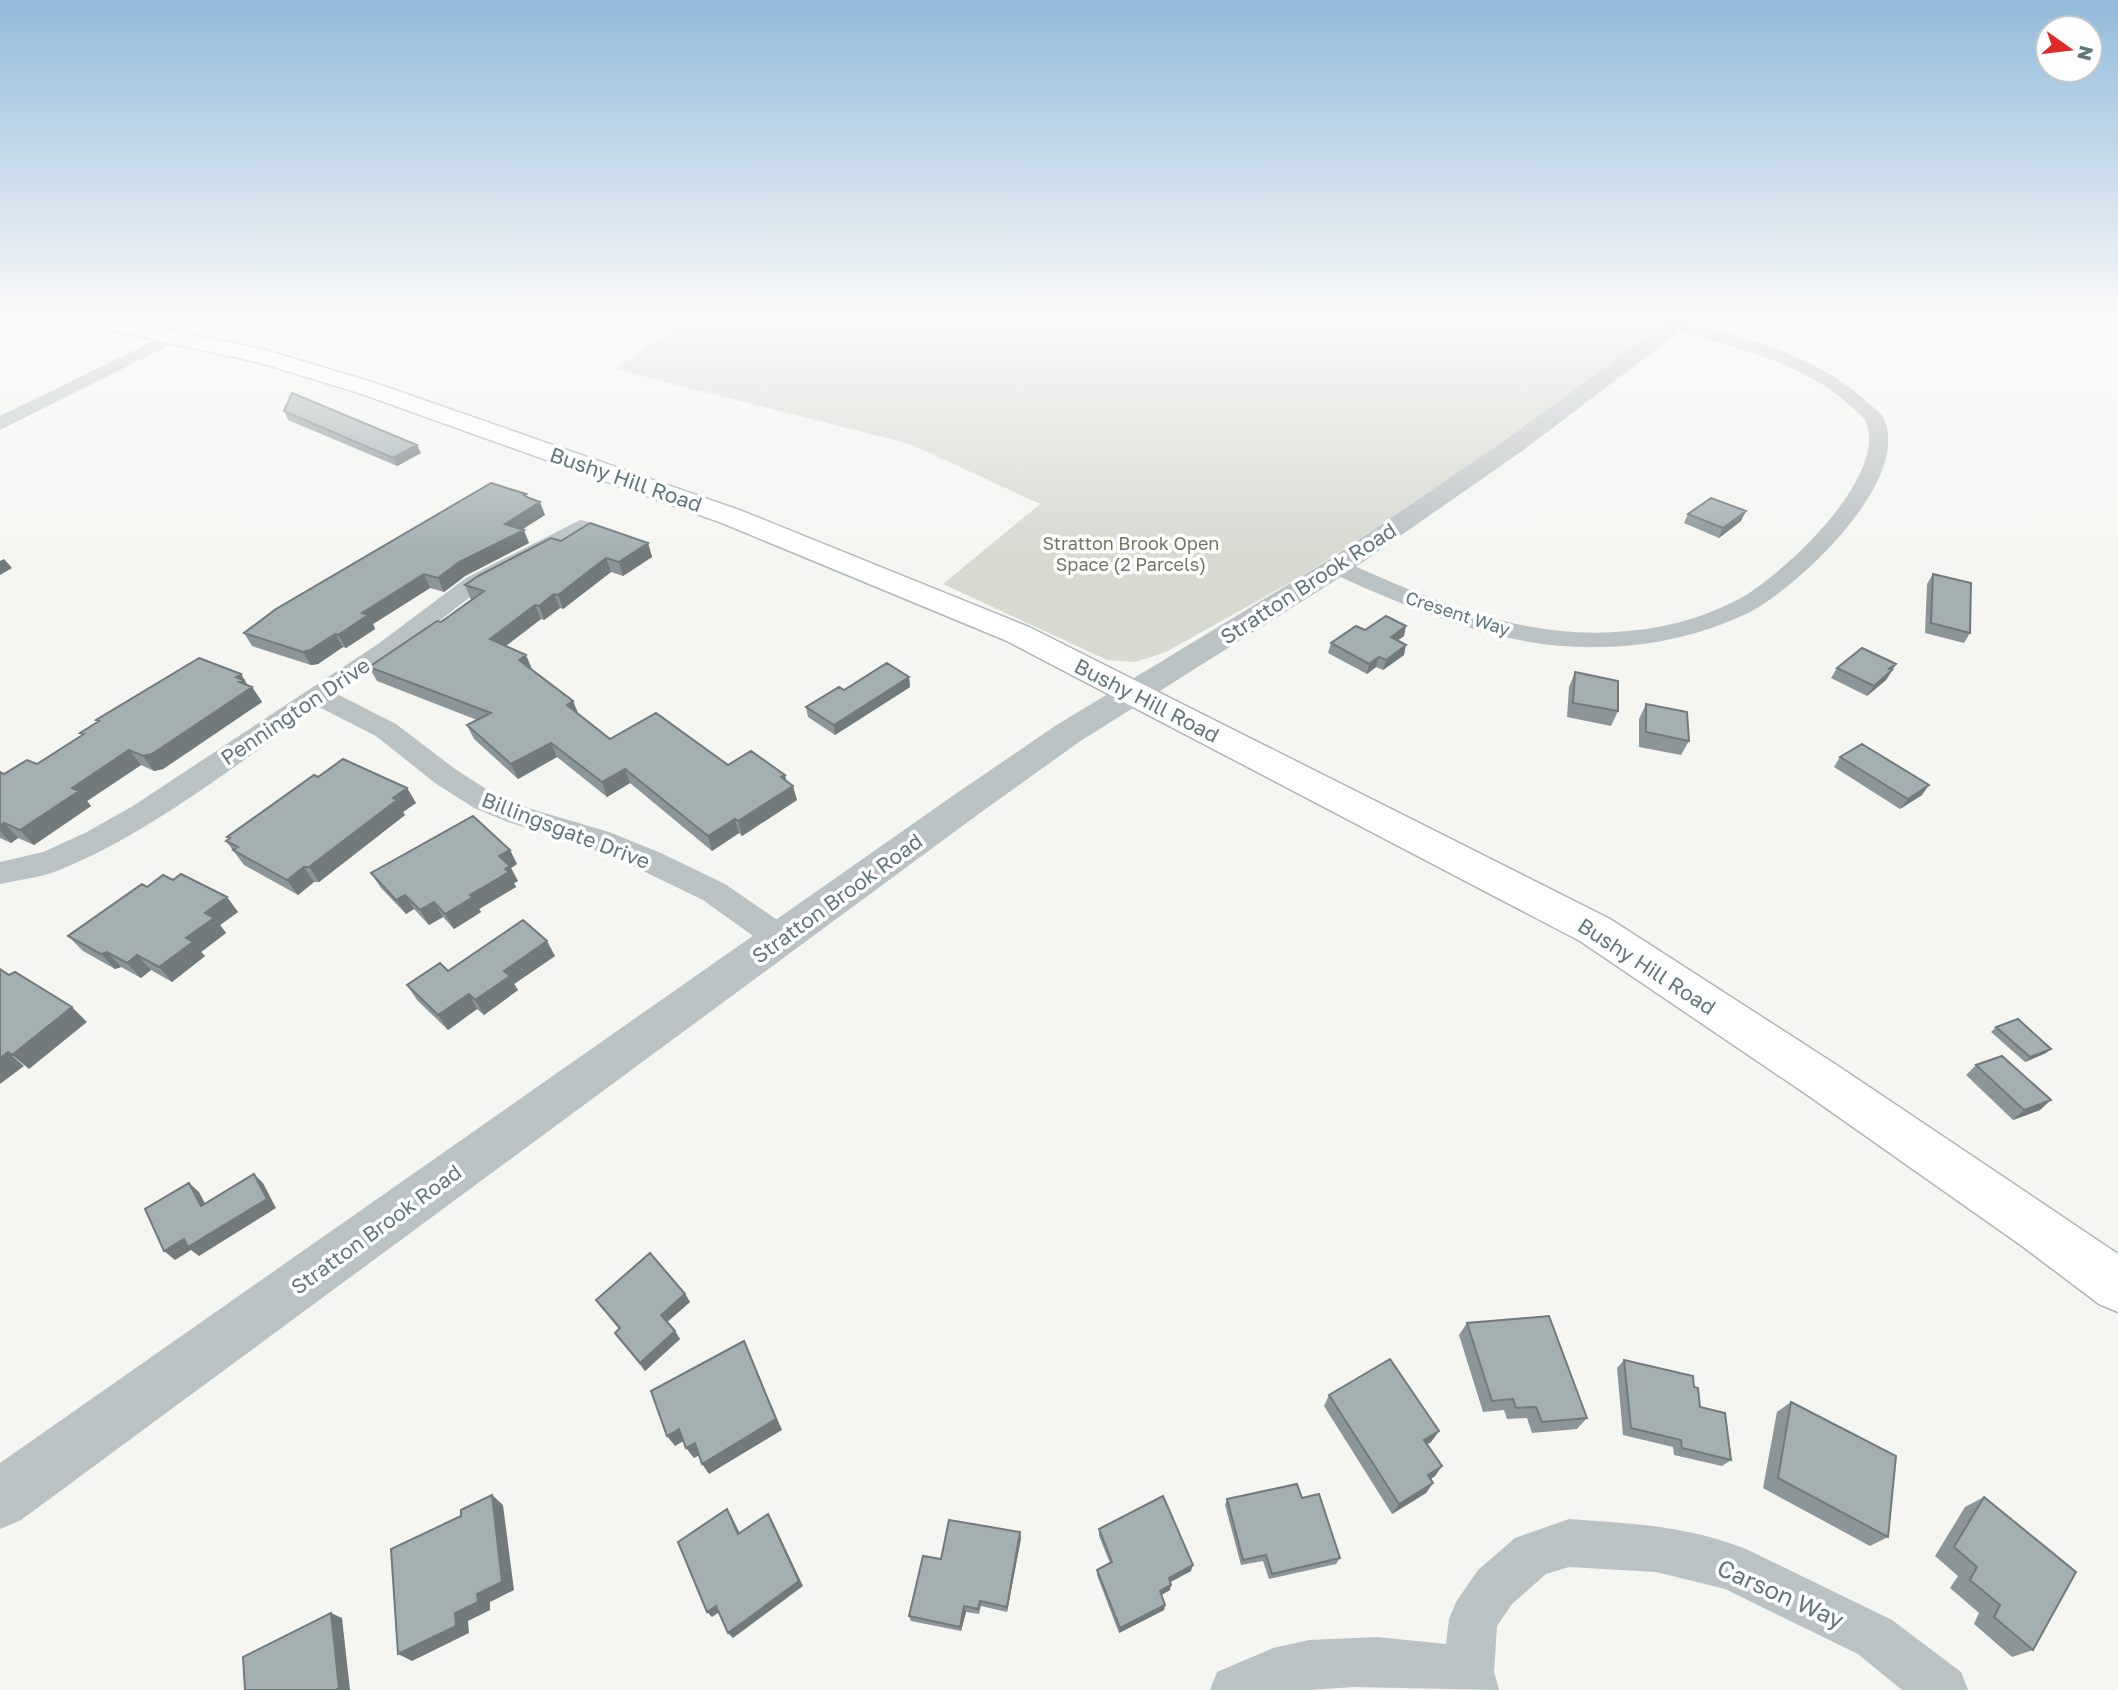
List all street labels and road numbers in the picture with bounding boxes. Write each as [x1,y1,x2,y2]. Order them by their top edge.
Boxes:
street label: Bushy Hill Road [547,441,705,517]
street label: Stratton Brook Road [1215,516,1401,650]
street label: Cresent Way [1403,586,1513,640]
street label: Pennington Drive [216,652,374,770]
street label: Bushy Hill Road [1070,652,1224,748]
street label: Billingsgate Drive [478,786,654,874]
street label: Stratton Brook Road [747,827,927,969]
street label: Bushy Hill Road [1573,912,1721,1020]
street label: Stratton Brook Road [286,1158,466,1300]
street label: Carson Way [1713,1552,1849,1634]

